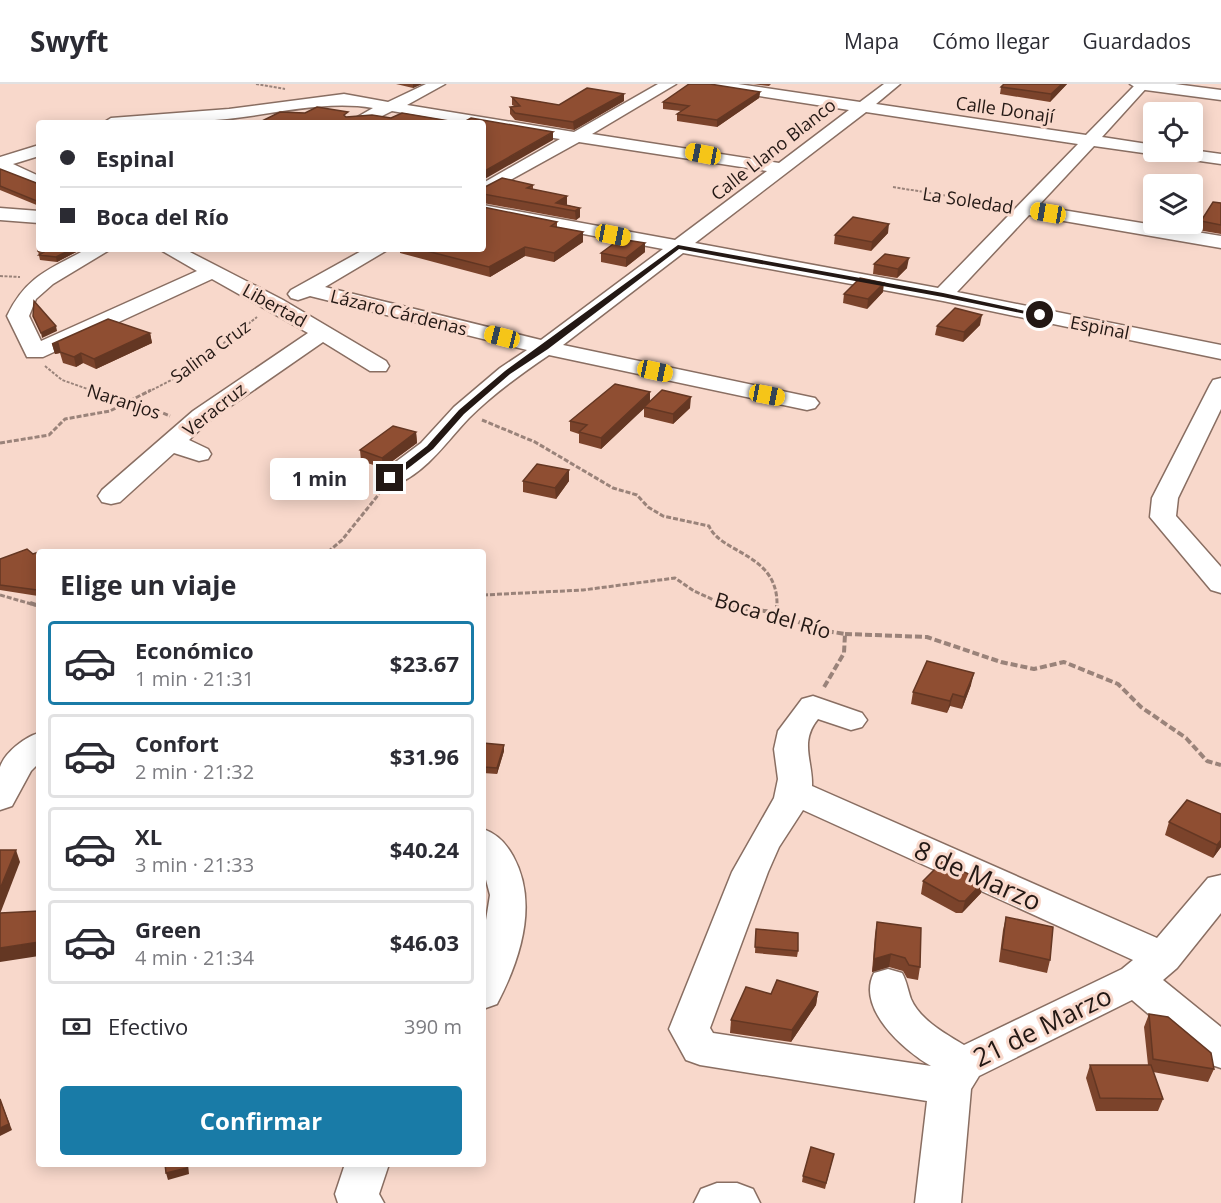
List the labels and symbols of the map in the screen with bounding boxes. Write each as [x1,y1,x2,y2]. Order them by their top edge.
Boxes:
street label: Calle Donají [954,90,1056,128]
street label: Calle Llano Blanco [706,93,840,205]
car [684,142,722,166]
street label: La Soledad [921,181,1015,219]
car [1029,201,1067,225]
car [594,223,632,247]
street label: Libertad [239,278,311,332]
street label: Lázaro Cárdenas [328,283,470,341]
route start [1026,301,1053,328]
street label: Espinal [1068,310,1132,344]
street label: Salina Cruz [165,314,255,388]
car [482,324,522,350]
car [636,358,674,384]
street label: Veracruz [178,377,250,441]
street label: Naranjos [84,378,164,424]
car [748,383,786,407]
callout: 1 min [270,457,369,499]
route end [376,464,403,491]
street label: Boca del Río [712,585,834,645]
street label: 8 de Marzo [909,831,1047,919]
street label: 21 de Marzo [967,977,1117,1075]

